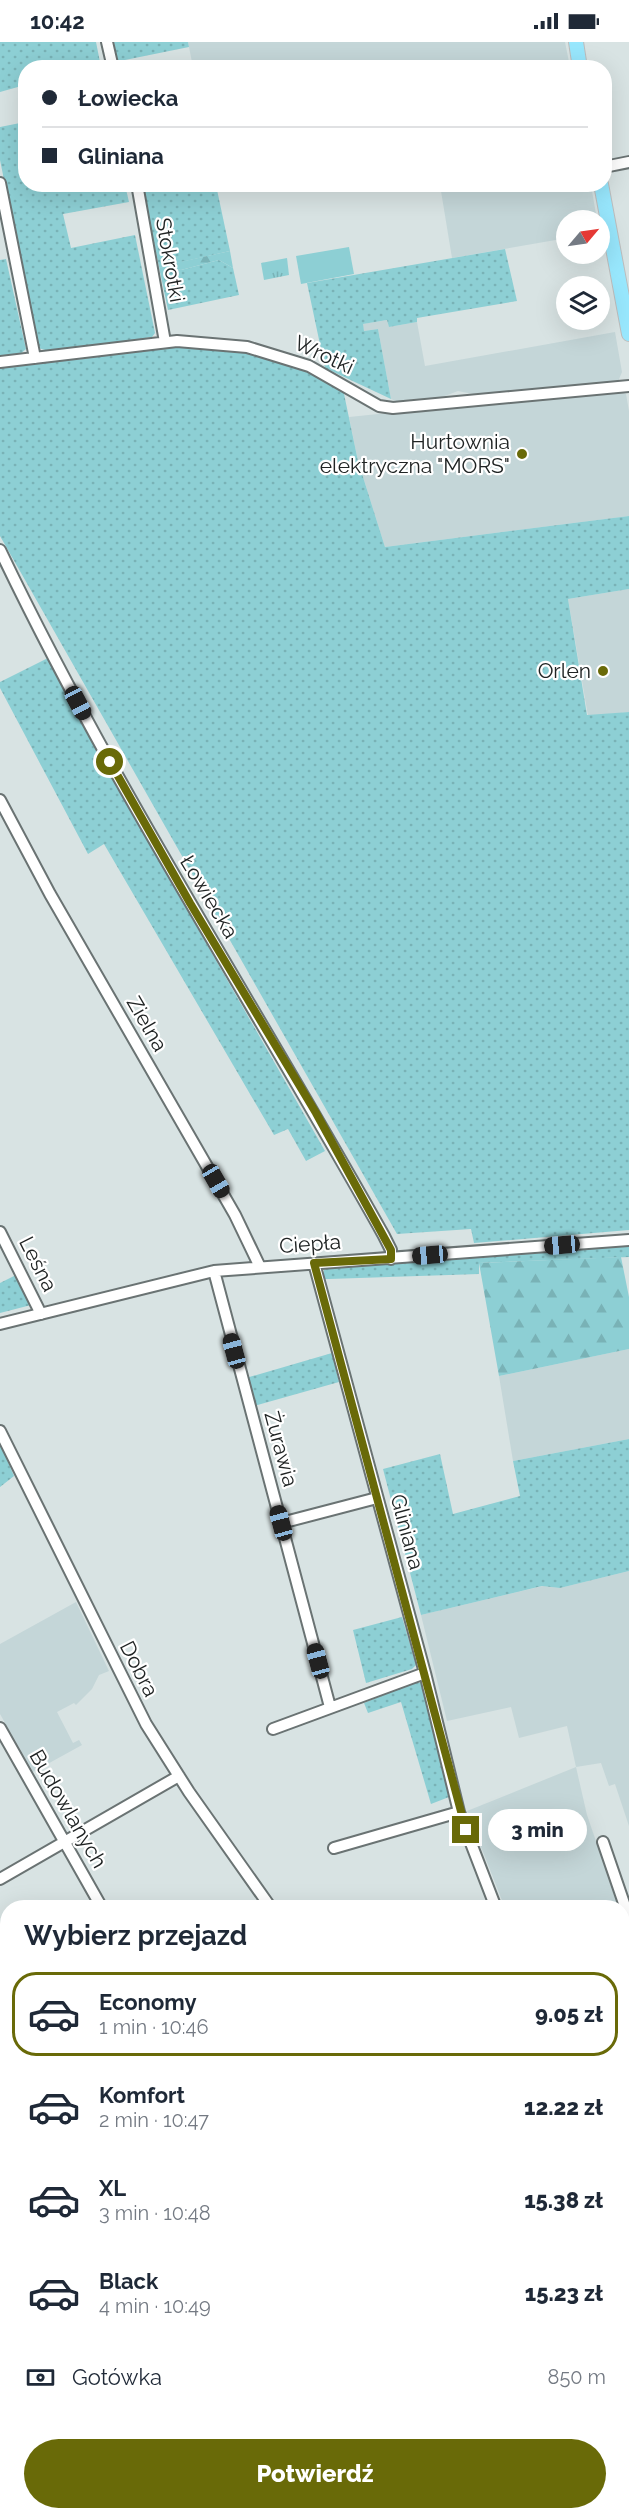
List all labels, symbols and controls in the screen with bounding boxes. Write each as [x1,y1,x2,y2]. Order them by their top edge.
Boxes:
text: 10:42 [30,8,85,34]
text: Łowiecka [78,85,178,111]
text: Gliniana [78,143,164,169]
north arrow [556,210,610,264]
map controls [556,210,610,330]
street label: Stokrotki [151,216,190,304]
button: layers [556,276,610,330]
street label: Wrotki [290,330,358,379]
place label: Hurtownia elektryczna "MORS" [320,429,510,478]
marker: Hurtownia elektryczna "MORS" [515,447,529,461]
place label: Orlen [538,658,591,683]
marker: Orlen [596,664,610,678]
car [62,683,94,723]
route start [96,748,123,775]
street label: Łowiecka [175,851,244,943]
street label: Zielna [122,992,173,1056]
car [199,1161,233,1201]
street label: Ciepła [278,1229,342,1258]
street label: Leśna [14,1232,63,1295]
car [543,1234,581,1256]
car [411,1244,449,1266]
car [221,1331,247,1371]
street label: Żurawia [259,1408,304,1489]
street label: Gliniana [385,1491,430,1572]
car [268,1503,294,1543]
street label: Dobra [115,1637,164,1701]
car [305,1641,331,1681]
street label: Budowlanych [24,1745,112,1872]
callout: 3 min [487,1809,586,1851]
route end [452,1816,479,1843]
text: 3 min [511,1818,564,1842]
text: Wybierz przejazd [24,1920,247,1951]
icon: car [27,1987,81,2041]
text: Economy [99,1989,197,2015]
text: 9.05 zł [535,2001,603,2027]
text: 1 min · 10:46 [99,2015,209,2039]
icon: car [27,2080,81,2134]
text: Komfort [99,2082,185,2108]
text: 12.22 zł [524,2094,603,2120]
text: 2 min · 10:47 [99,2108,209,2132]
icon: car [27,2173,81,2227]
text: XL [99,2175,126,2201]
text: 15.38 zł [524,2187,603,2213]
text: 3 min · 10:48 [99,2201,211,2225]
icon: car [27,2266,81,2320]
text: Black [99,2268,158,2294]
text: 15.23 zł [525,2280,603,2306]
text: 4 min · 10:49 [99,2294,211,2318]
icon: cash [24,2361,57,2394]
text: Gotówka [72,2364,162,2390]
text: 850 m [548,2365,606,2389]
button: Potwierdź [24,2439,606,2508]

